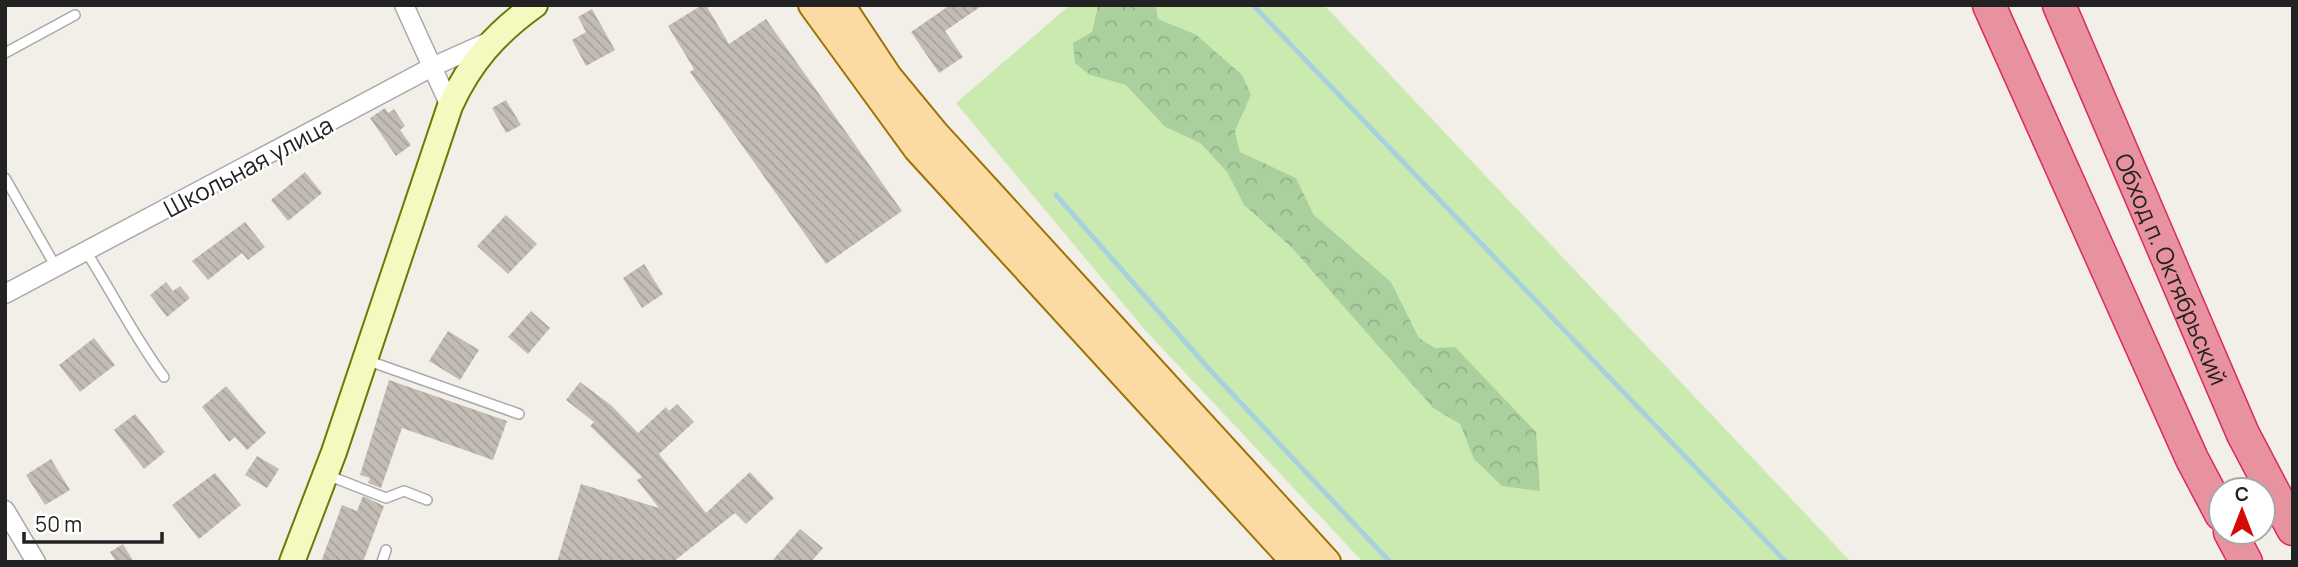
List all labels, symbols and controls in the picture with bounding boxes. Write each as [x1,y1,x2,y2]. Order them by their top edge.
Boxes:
street label: Школьная улица [158,107,338,225]
street label: Обход п. Октябрьский [2108,148,2236,390]
north arrow [2207,476,2277,546]
text: С [2235,481,2249,507]
scale bar [24,500,163,544]
text: 50 m [35,510,82,538]

